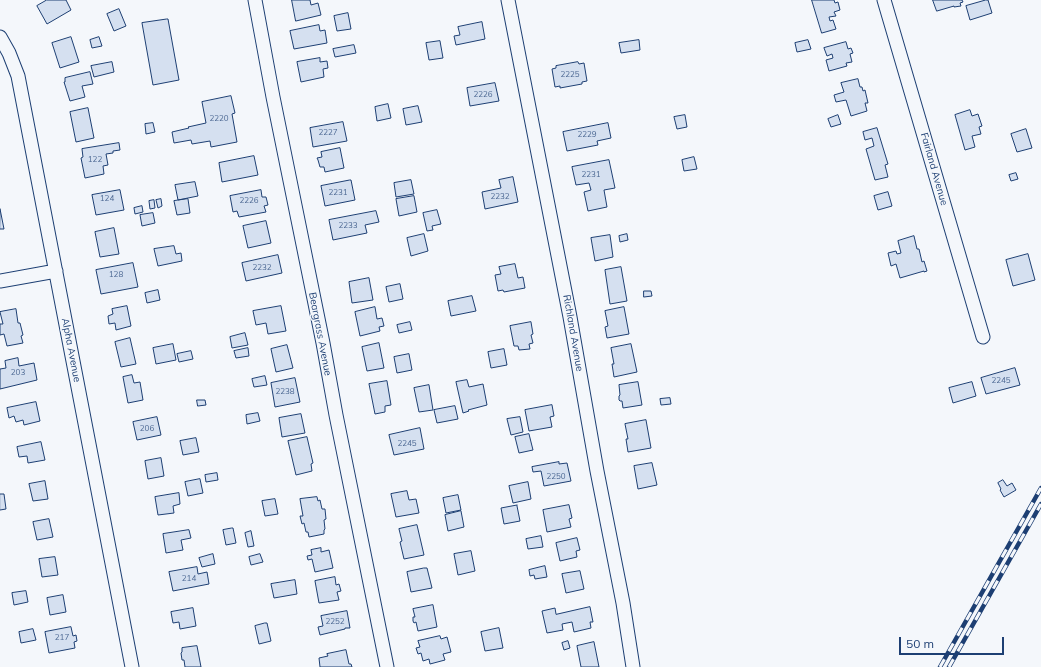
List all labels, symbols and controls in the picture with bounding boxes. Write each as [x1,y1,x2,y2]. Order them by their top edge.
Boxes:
house number: 2225 [560,70,580,80]
house number: 2226 [473,90,493,100]
house number: 2220 [209,114,229,124]
house number: 2227 [318,128,338,138]
house number: 2229 [577,130,597,140]
street label: Fairland Avenue [918,131,950,207]
house number: 122 [88,155,102,165]
house number: 2231 [581,170,601,180]
house number: 2231 [328,188,348,198]
house number: 2232 [490,192,510,202]
house number: 124 [100,194,114,204]
house number: 2226 [239,196,259,206]
house number: 2233 [338,221,358,231]
house number: 2232 [252,263,272,273]
house number: 128 [109,270,123,280]
street label: Beargrass Avenue [306,291,334,377]
street label: Richland Avenue [560,294,586,372]
street label: Alpha Avenue [59,317,83,383]
house number: 203 [11,368,25,378]
house number: 2245 [991,376,1011,386]
house number: 2238 [275,387,295,397]
house number: 206 [140,424,154,434]
house number: 2245 [397,439,417,449]
house number: 2250 [546,472,566,482]
house number: 214 [182,574,196,584]
house number: 2252 [325,617,345,627]
scale bar [901,629,1006,655]
house number: 217 [55,633,69,643]
text: 50 m [906,636,934,651]

